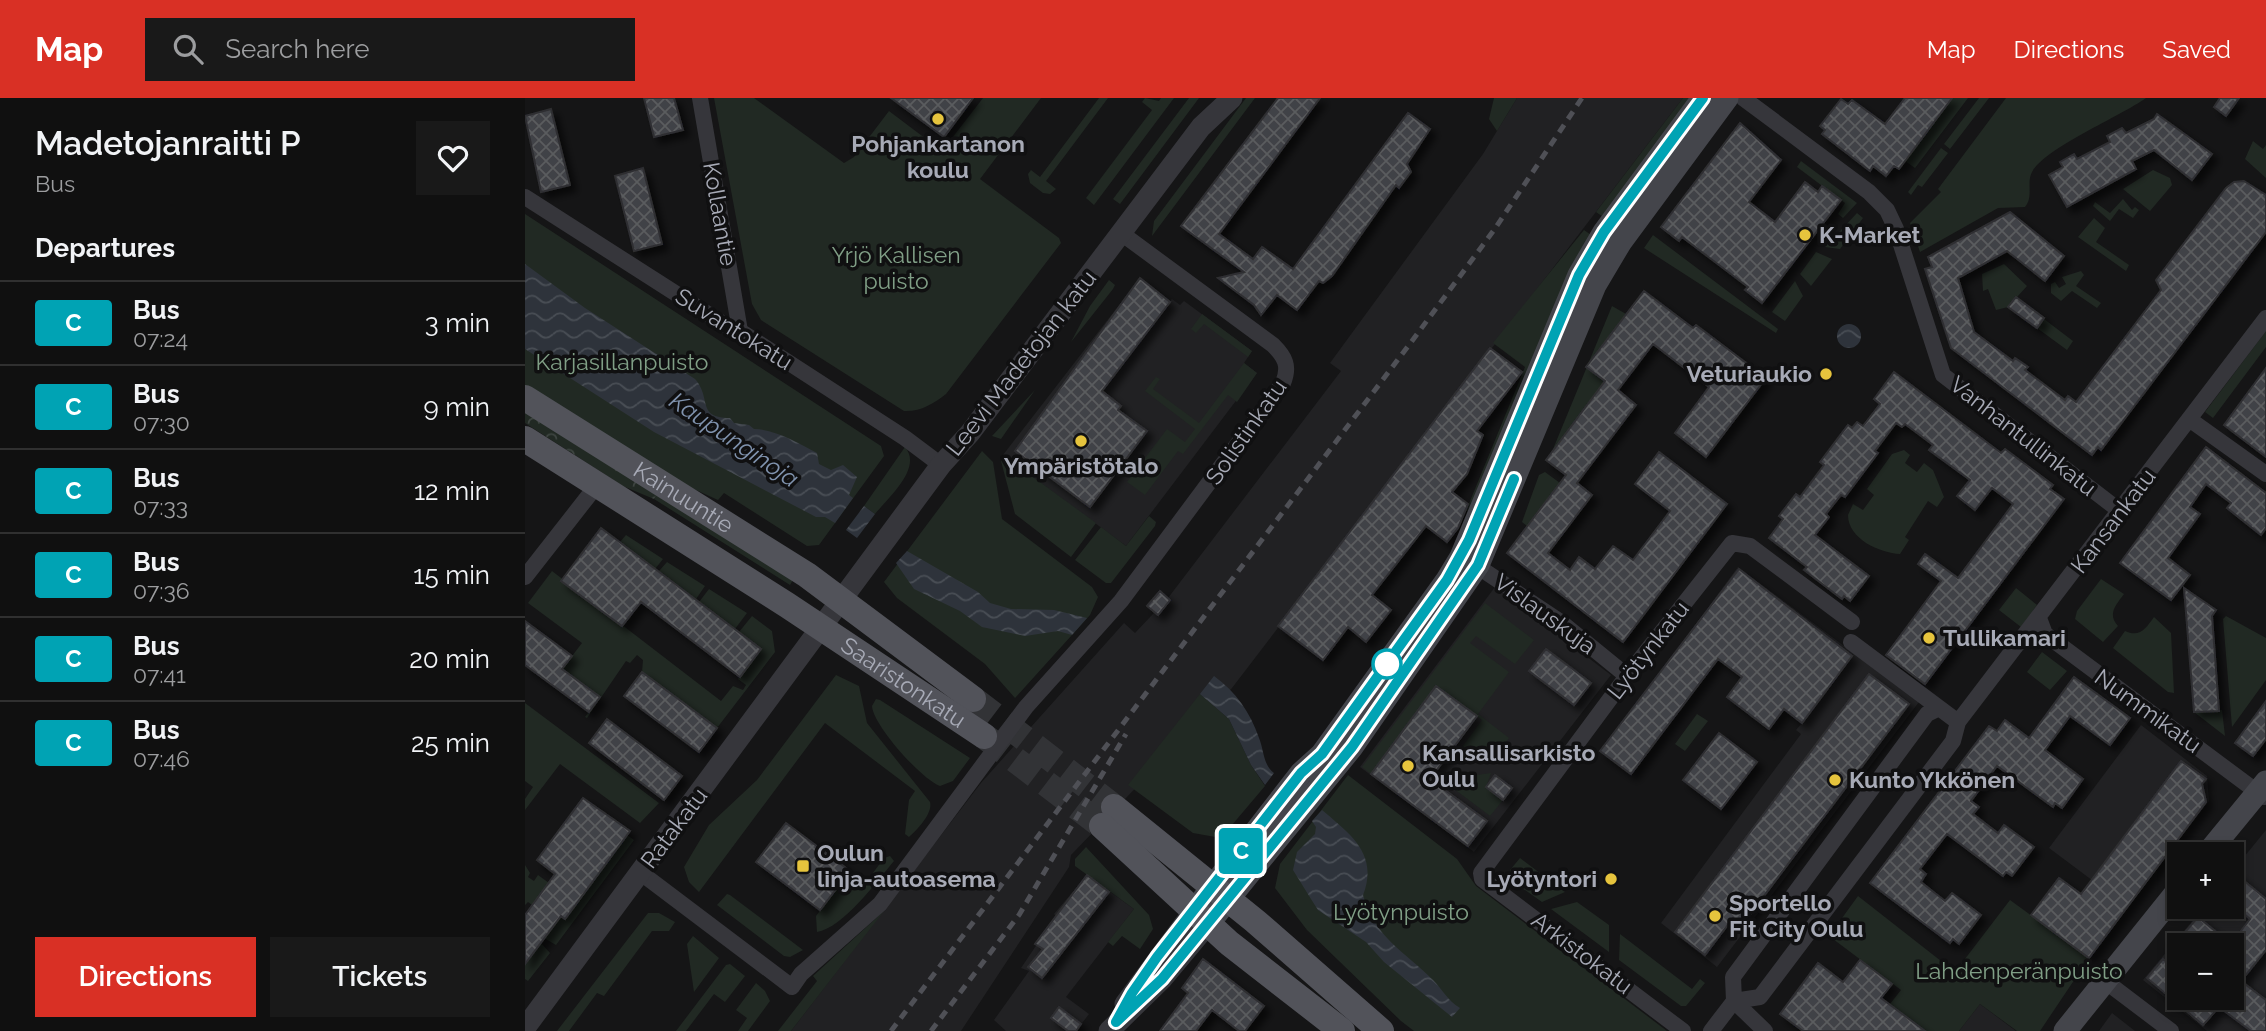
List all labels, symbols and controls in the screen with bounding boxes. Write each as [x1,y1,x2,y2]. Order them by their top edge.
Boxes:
search box [145,18,635,81]
text: Map [35,30,103,69]
icon: search [169,30,207,68]
text: Search here [225,34,370,64]
text: Map [1927,35,1976,64]
text: Directions [2014,35,2124,64]
text: Saved [2162,35,2231,64]
marker: Pohjankartanon koulu [930,111,946,127]
button: heart [416,121,490,195]
text: Madetojanraitti P [35,124,301,163]
place label: Pohjankartanon koulu [851,130,1025,183]
street label: Kollaantie [698,160,743,268]
text: Bus [35,170,75,197]
place label: K-Market [1819,221,1920,248]
marker: K-Market [1797,227,1813,243]
text: Departures [35,233,175,263]
park label: Yrjö Kallisen puisto [831,241,961,294]
street label: Leevi Madetojan katu [940,265,1101,461]
street label: Suvantokatu [671,282,798,375]
text: Bus [133,295,180,325]
text: C [65,308,82,337]
text: 3 min [425,308,490,338]
text: 07:24 [133,325,188,352]
park label: Karjasillanpuisto [536,348,708,375]
place label: Veturiaukio [1687,360,1812,387]
marker: Veturiaukio [1818,366,1834,382]
street label: Vanhantullinkatu [1945,370,2102,501]
street label: Solistinkatu [1200,374,1292,489]
text: Bus [133,379,180,409]
water label: Kaupunginoja [664,386,804,493]
text: C [65,392,82,421]
text: 9 min [423,392,490,422]
text: 07:30 [133,409,190,436]
marker: Ympäristötalo [1073,433,1089,449]
place label: Ympäristötalo [1004,452,1158,479]
street label: Kainuuntie [629,456,739,538]
text: Bus [133,463,180,493]
street label: Kansankatu [2065,463,2161,578]
text: C [65,476,82,505]
text: 12 min [414,476,490,506]
text: 07:33 [133,493,188,520]
text: Bus [133,547,180,577]
text: C [65,560,82,589]
text: 15 min [413,560,490,590]
street label: Vislauskuja [1489,568,1601,659]
text: 07:36 [133,577,190,604]
street label: Lyötynkatu [1601,595,1694,704]
place label: Tullikamari [1943,624,2066,651]
marker: Tullikamari [1921,630,1937,646]
text: Bus [133,631,180,661]
street label: Saaristonkatu [836,631,971,733]
text: C [65,644,82,673]
text: 20 min [409,644,490,674]
unlabelled marker [1372,649,1402,679]
text: 07:41 [133,661,186,688]
street label: Nummikatu [2090,663,2207,758]
text: Bus [133,715,180,745]
text: C [65,728,82,757]
text: 25 min [411,728,490,758]
place label: Kansallisarkisto Oulu [1422,739,1596,792]
text: 07:46 [133,745,190,772]
marker: Kansallisarkisto Oulu [1400,758,1416,774]
place label: Kunto Ykkönen [1849,766,2015,793]
marker: Kunto Ykkönen [1827,772,1843,788]
street label: Ratakatu [635,782,713,873]
line badge: C [1218,828,1264,874]
text: C [1233,836,1249,865]
place label: Oulun linja-autoasema [817,839,996,892]
map controls [2167,842,2244,1010]
button: + [2167,842,2244,919]
marker: Oulun linja-autoasema [795,858,811,874]
place label: Lyötyntori [1486,865,1597,892]
marker: Lyötyntori [1603,871,1619,887]
place label: Sportello Fit City Oulu [1729,889,1864,942]
park label: Lyötynpuisto [1333,898,1469,925]
street label: Arkistokatu [1527,906,1638,999]
marker: Sportello Fit City Oulu [1707,908,1723,924]
button: − [2167,933,2244,1010]
button: Directions [35,937,256,1017]
button: Tickets [270,937,490,1017]
park label: Lahdenperänpuisto [1915,957,2123,984]

